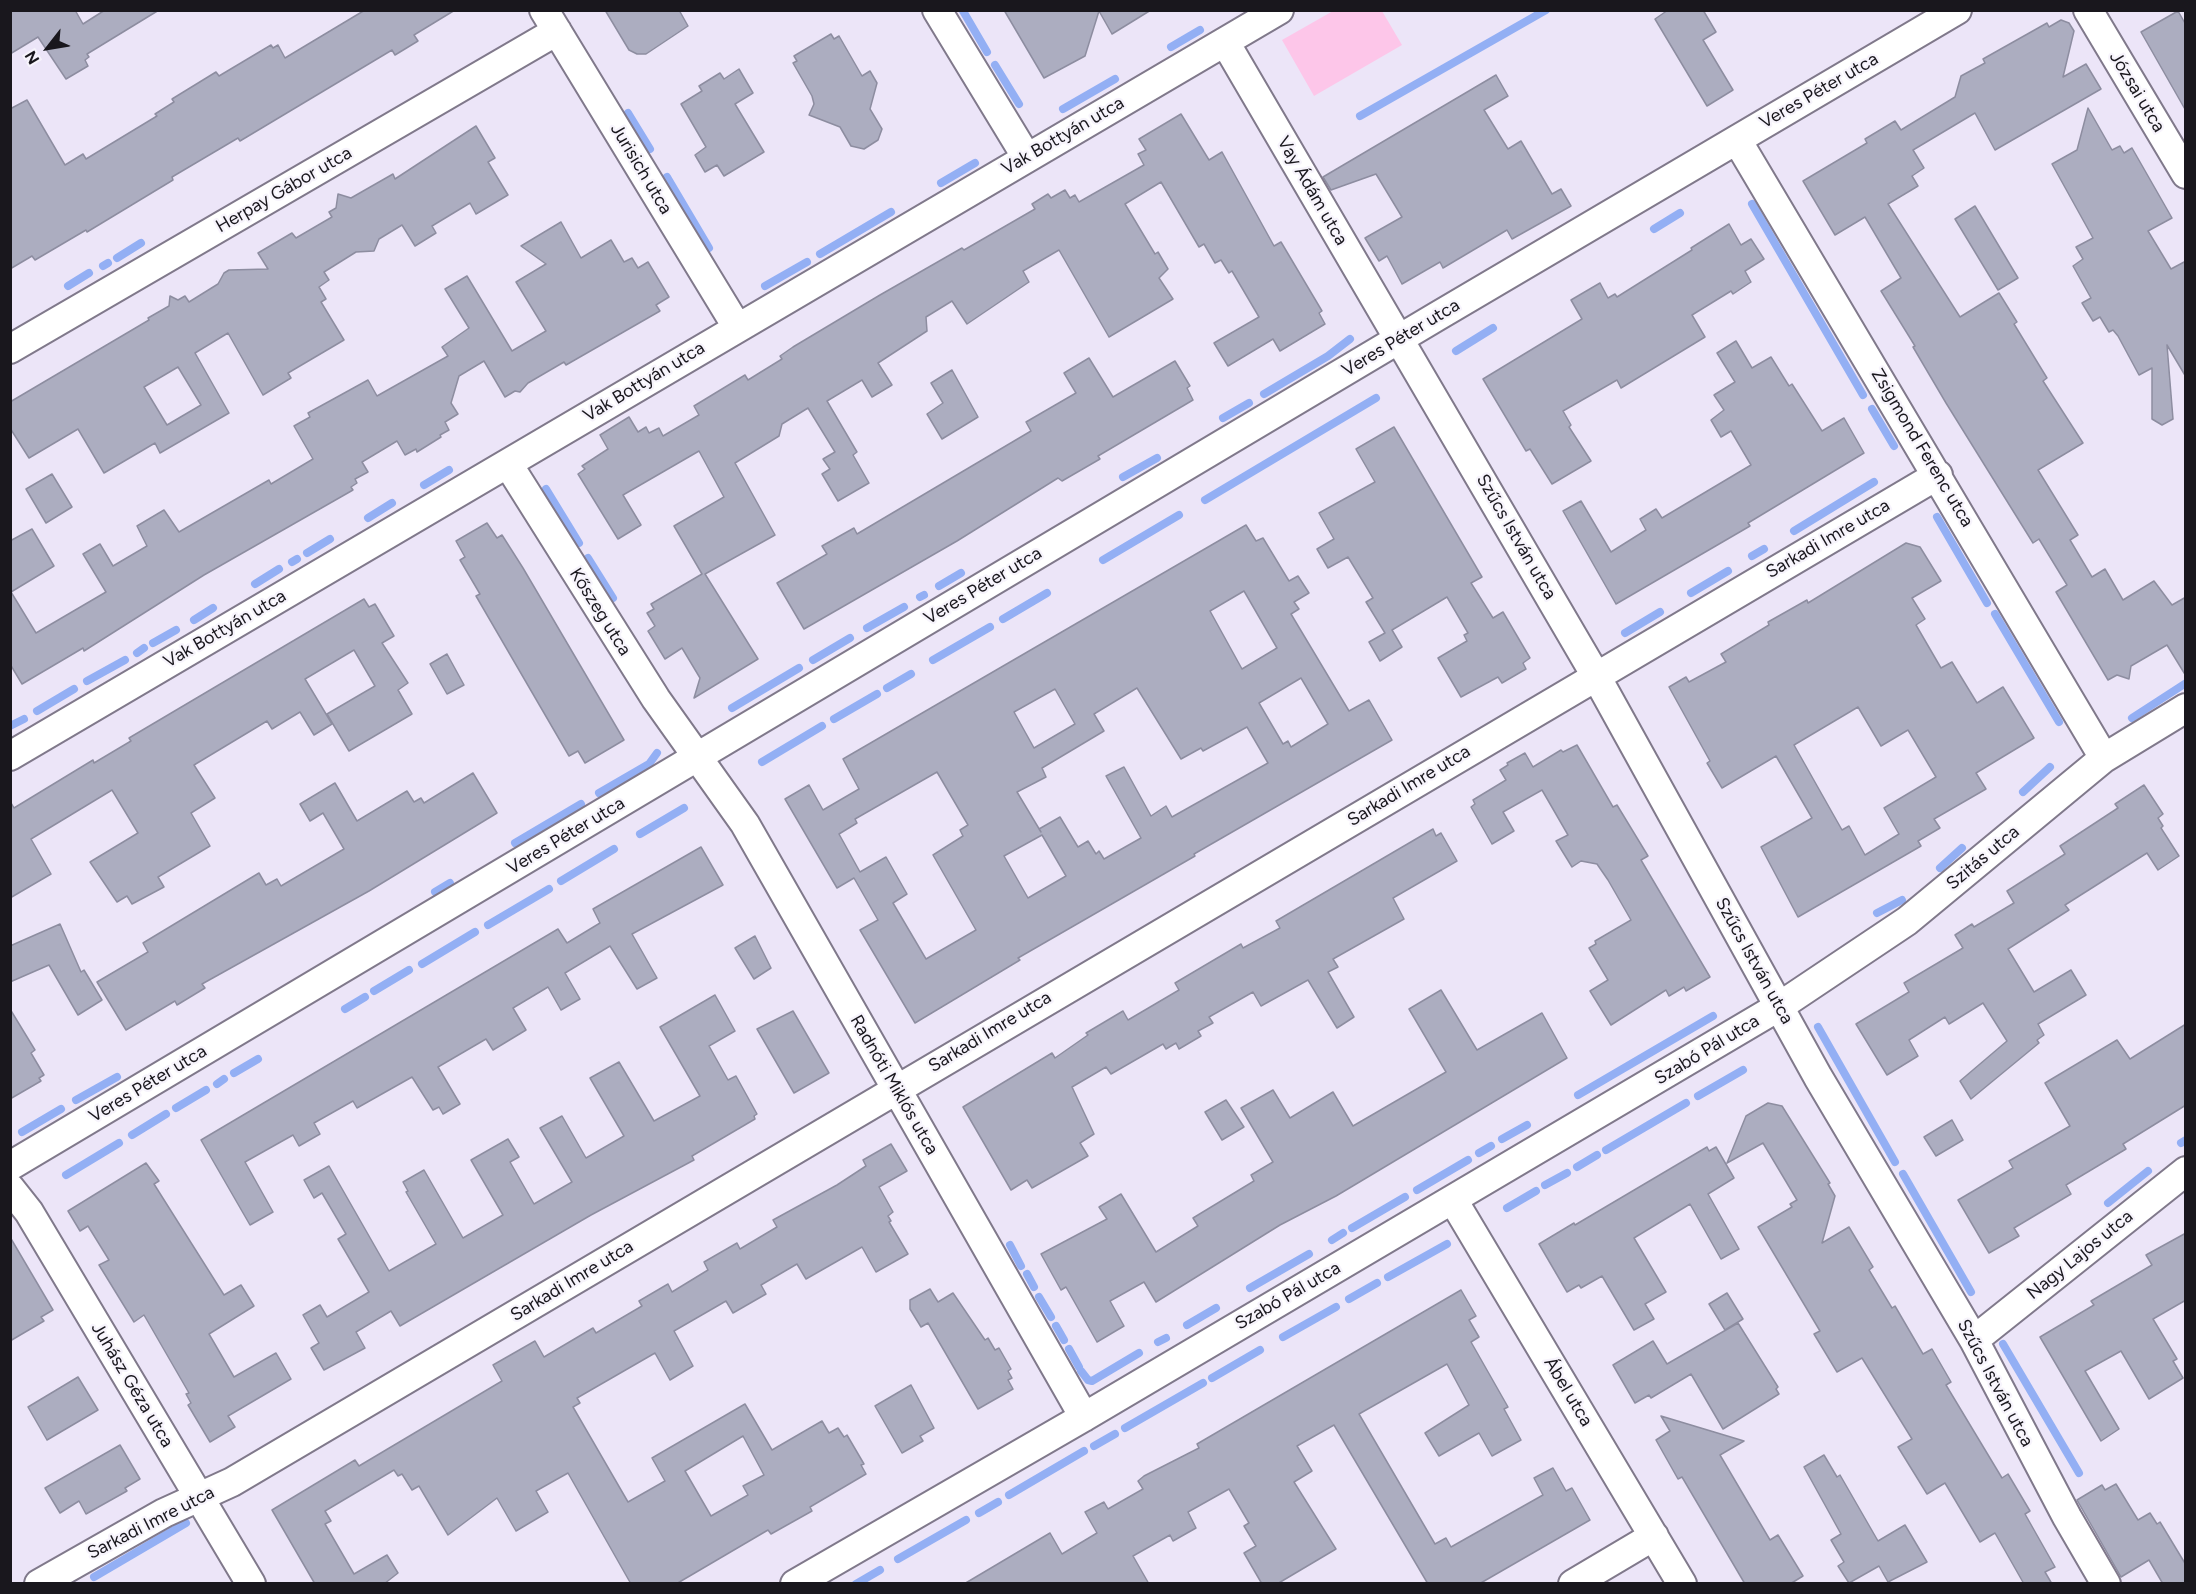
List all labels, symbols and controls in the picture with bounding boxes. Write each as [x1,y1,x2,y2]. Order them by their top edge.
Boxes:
north arrow [18,18,78,78]
text: N [21,47,43,68]
street label: Veres Péter utca [1756,48,1882,134]
street label: Józsai utca [2104,48,2170,136]
street label: Vak Bottyán utca [998,92,1128,180]
street label: Jurisich utca [605,120,677,218]
street label: Vay Ádám utca [1272,133,1352,249]
street label: Herpay Gábor utca [212,142,356,238]
street label: Veres Péter utca [1338,294,1464,382]
street label: Vak Bottyán utca [579,337,709,427]
street label: Zsigmond Ferenc utca [1866,365,1978,531]
street label: Szűcs István utca [1471,471,1561,603]
street label: Sarkadi Imre utca [1762,495,1894,583]
street label: Veres Péter utca [920,542,1046,630]
street label: Kőszeg utca [565,564,635,660]
street label: Vak Bottyán utca [160,585,290,673]
street label: Sarkadi Imre utca [1344,741,1474,831]
street label: Veres Péter utca [503,792,629,880]
street label: Szitás utca [1942,821,2024,895]
street label: Szűcs István utca [1710,894,1798,1028]
street label: Sarkadi Imre utca [925,987,1055,1077]
street label: Szabó Pál utca [1651,1010,1763,1090]
street label: Radnóti Miklós utca [845,1011,943,1159]
street label: Veres Péter utca [85,1040,211,1128]
street label: Nagy Lajos utca [2023,1206,2137,1304]
street label: Sarkadi Imre utca [507,1236,637,1326]
street label: Szabó Pál utca [1231,1257,1345,1335]
street label: Szűcs István utca [1952,1316,2038,1450]
street label: Juhász Géza utca [86,1319,178,1451]
street label: Ábel utca [1539,1354,1597,1430]
street label: Sarkadi Imre utca [84,1482,218,1564]

